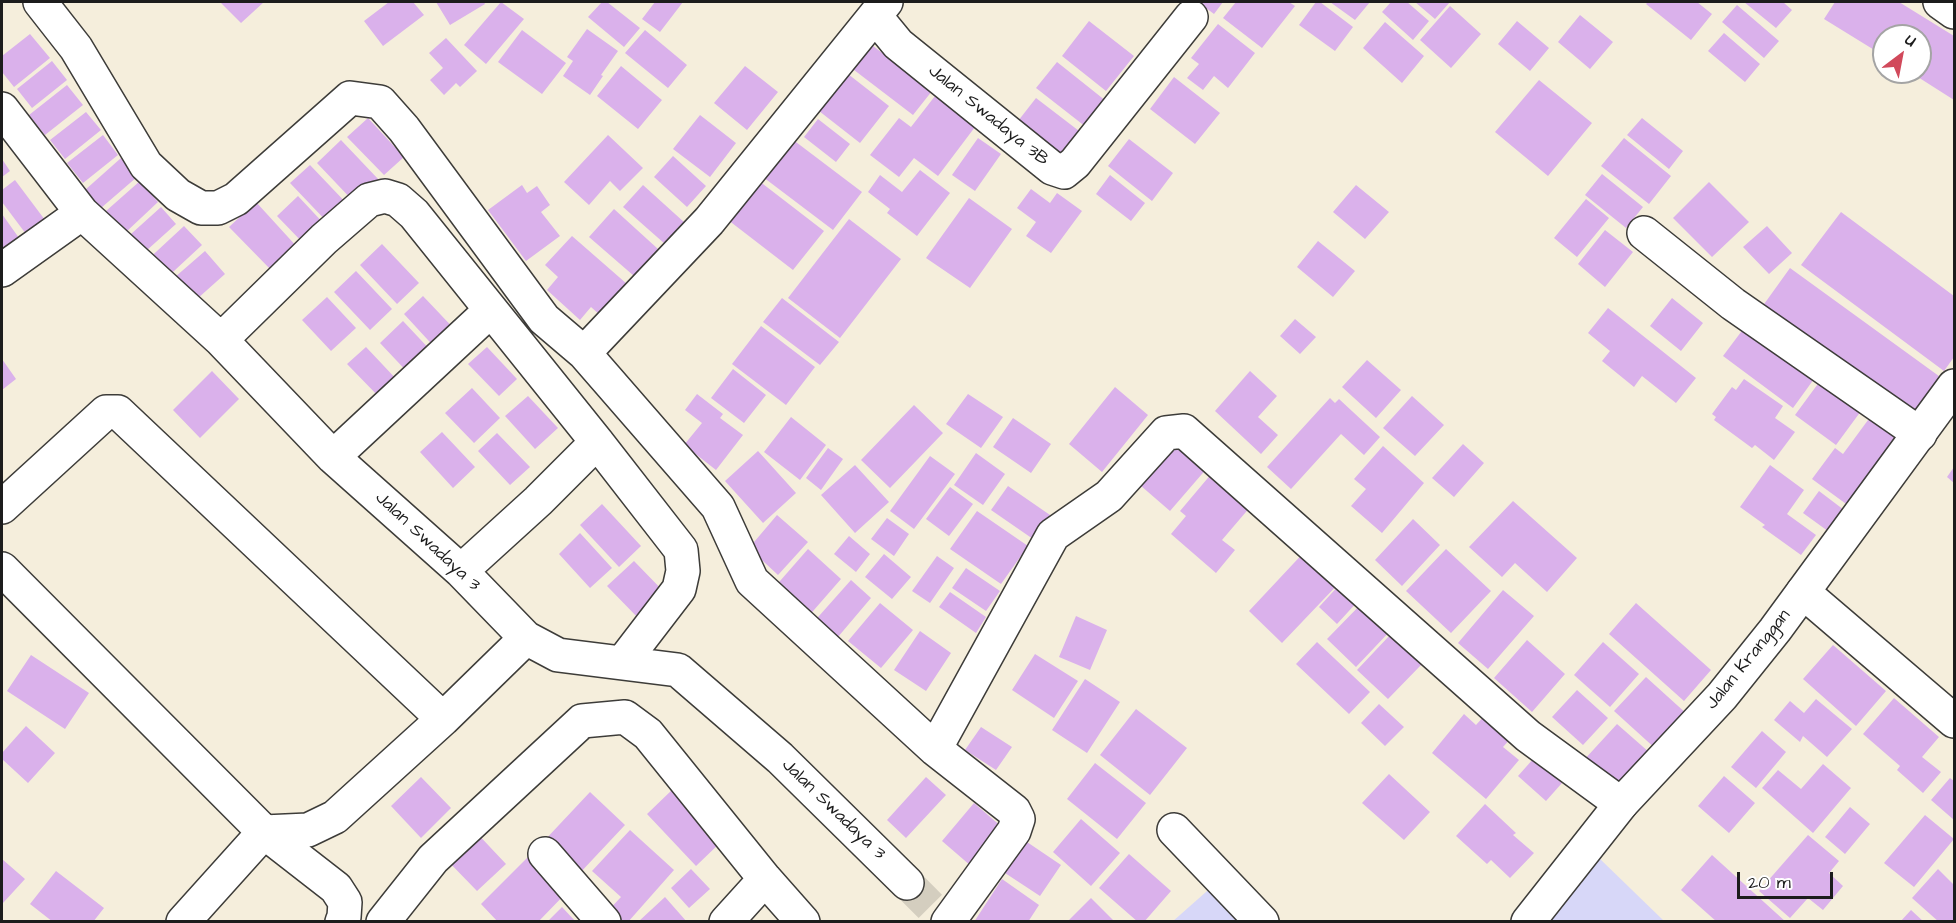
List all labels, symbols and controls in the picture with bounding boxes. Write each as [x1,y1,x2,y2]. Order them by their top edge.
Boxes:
north arrow [1872,24,1932,84]
text: U [1901,29,1920,52]
street label: Jalan Swadaya 3B [923,61,1053,171]
street label: Jalan Swadaya 3 [370,488,484,596]
street label: Jalan Kranggan [1702,606,1796,714]
street label: Jalan Swadaya 3 [777,755,889,865]
scale bar [1740,860,1836,898]
text: 20 m [1748,870,1791,895]

